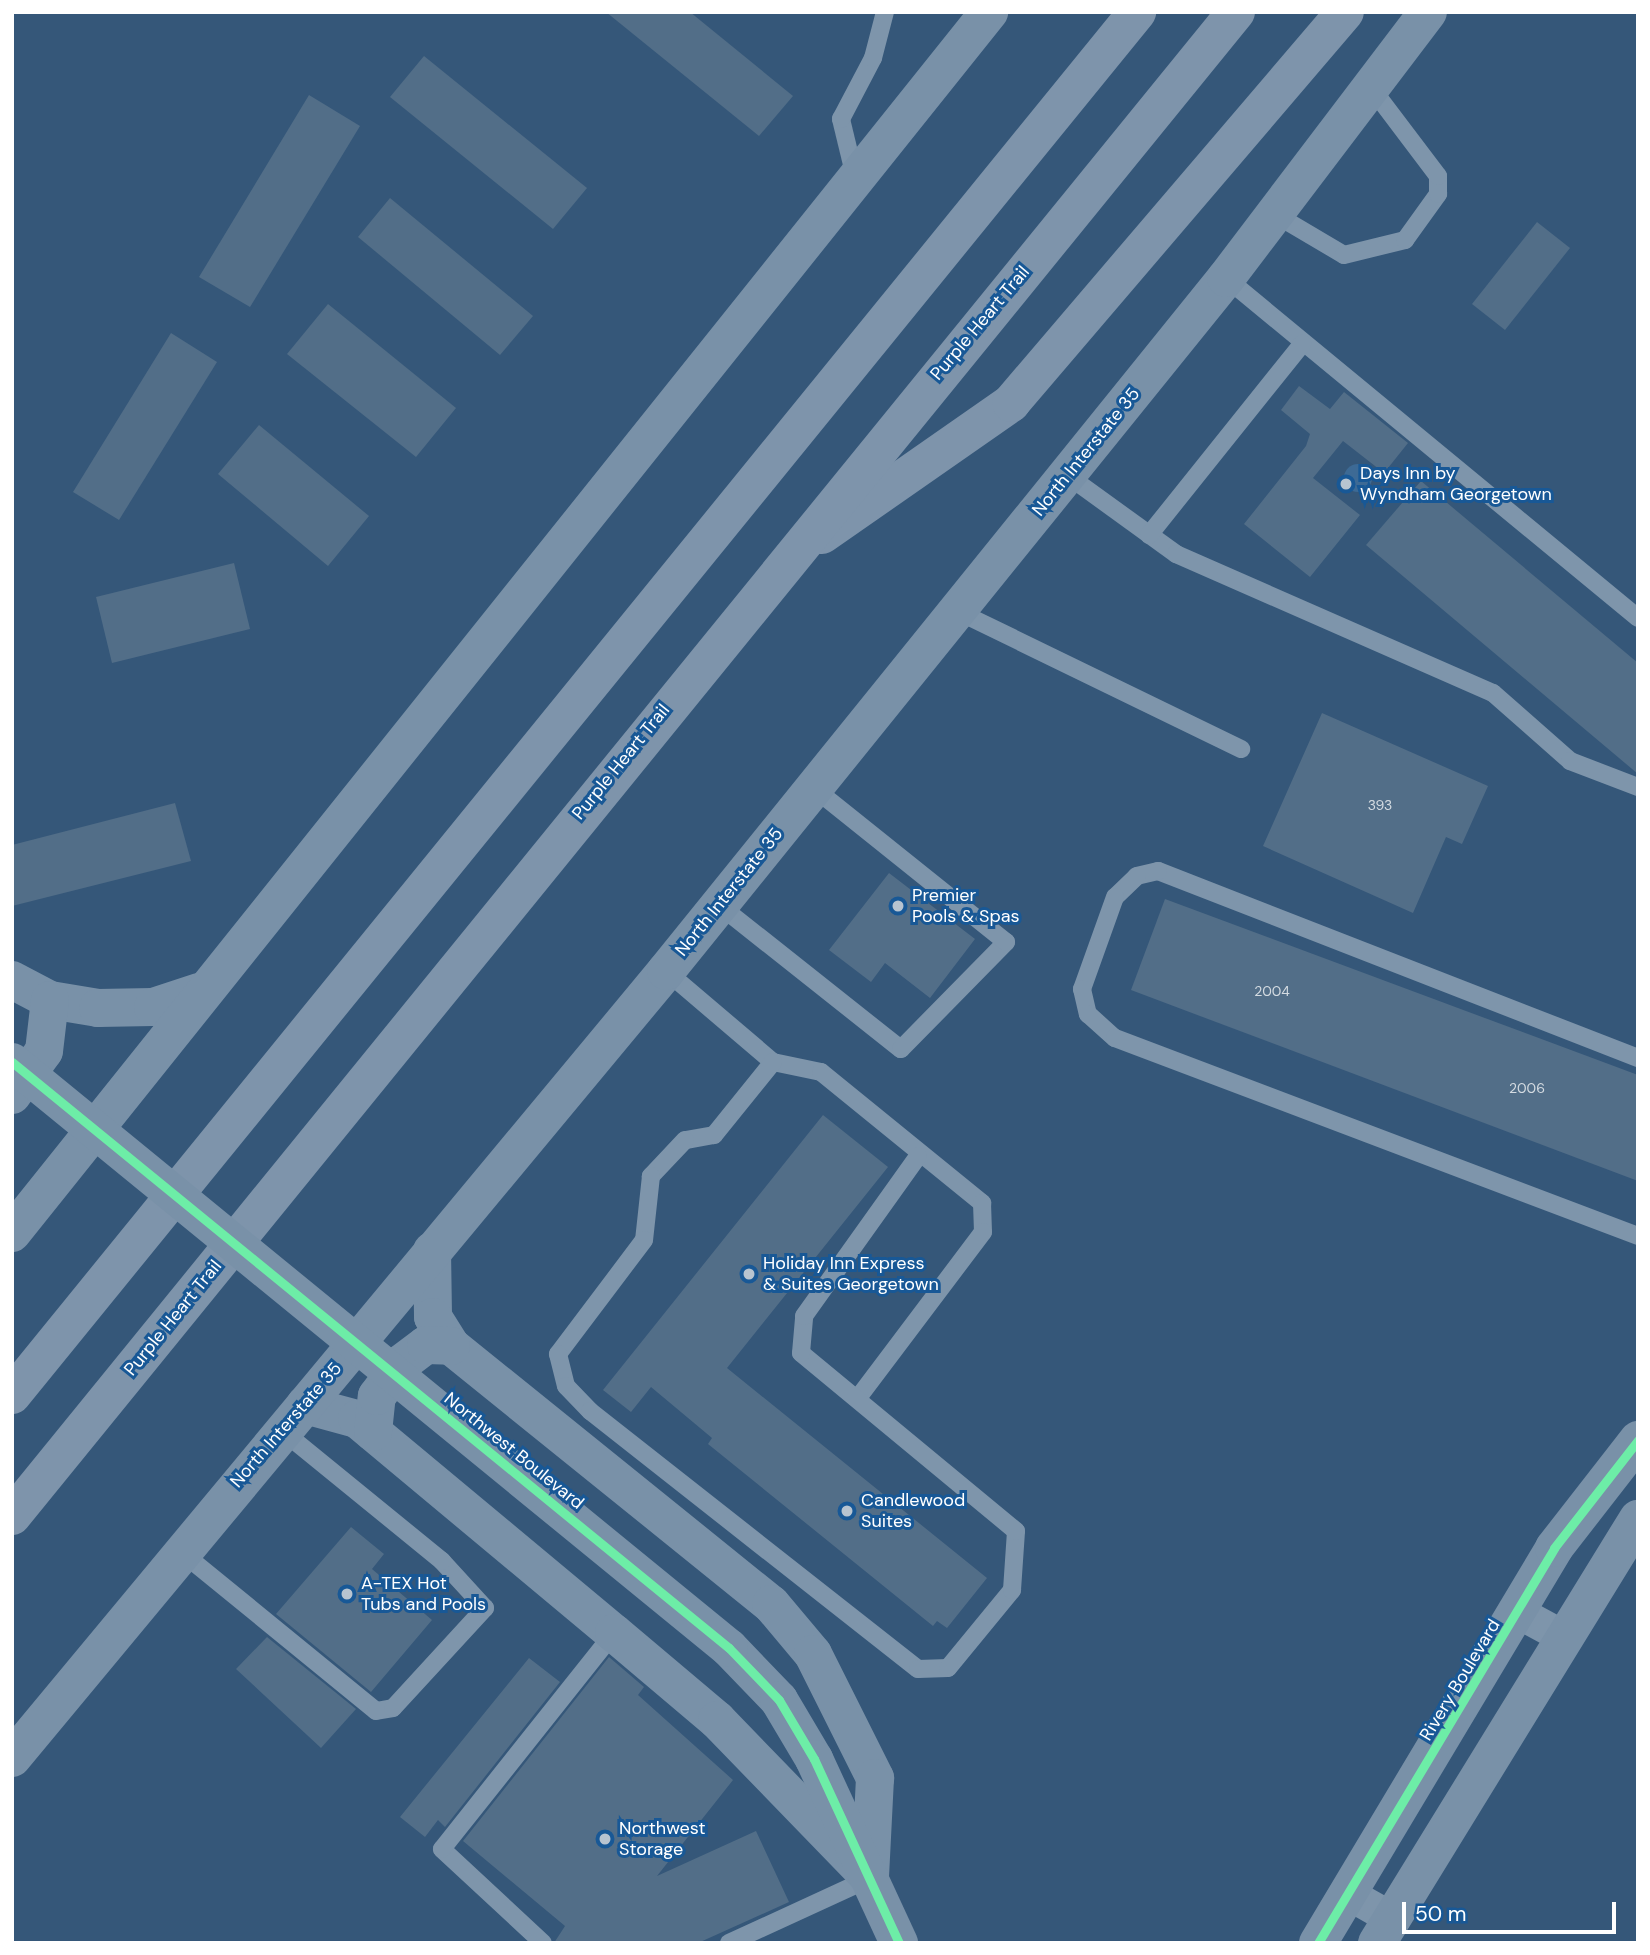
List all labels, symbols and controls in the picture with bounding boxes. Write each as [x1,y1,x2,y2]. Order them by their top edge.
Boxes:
street label: Purple Heart Trail [926,262,1034,384]
street label: North Interstate 35 [1028,383,1144,521]
place label: Days Inn by Wyndham Georgetown [1360,463,1552,505]
marker: Days Inn by Wyndham Georgetown [1338,476,1354,492]
street label: Purple Heart Trail [568,700,674,824]
house number: 393 [1368,797,1392,813]
street label: North Interstate 35 [671,823,787,961]
place label: Premier Pools & Spas [912,885,1020,928]
marker: Premier Pools & Spas [890,898,906,914]
house number: 2004 [1254,983,1290,999]
house number: 2006 [1509,1080,1545,1096]
place label: Holiday Inn Express & Suites Georgetown [763,1253,939,1296]
street label: Purple Heart Trail [120,1256,226,1380]
marker: Holiday Inn Express & Suites Georgetown [741,1266,757,1282]
street label: North Interstate 35 [226,1358,346,1492]
street label: Northwest Boulevard [440,1388,588,1514]
place label: Candlewood Suites [861,1490,965,1532]
marker: Candlewood Suites [839,1503,855,1519]
place label: A-TEX Hot Tubs and Pools [361,1573,486,1616]
marker: A-TEX Hot Tubs and Pools [339,1586,355,1602]
street label: Rivery Boulevard [1415,1615,1505,1745]
place label: Northwest Storage [619,1818,705,1860]
marker: Northwest Storage [597,1831,613,1847]
scale bar [1405,1888,1618,1932]
text: 50 m [1415,1900,1466,1928]

